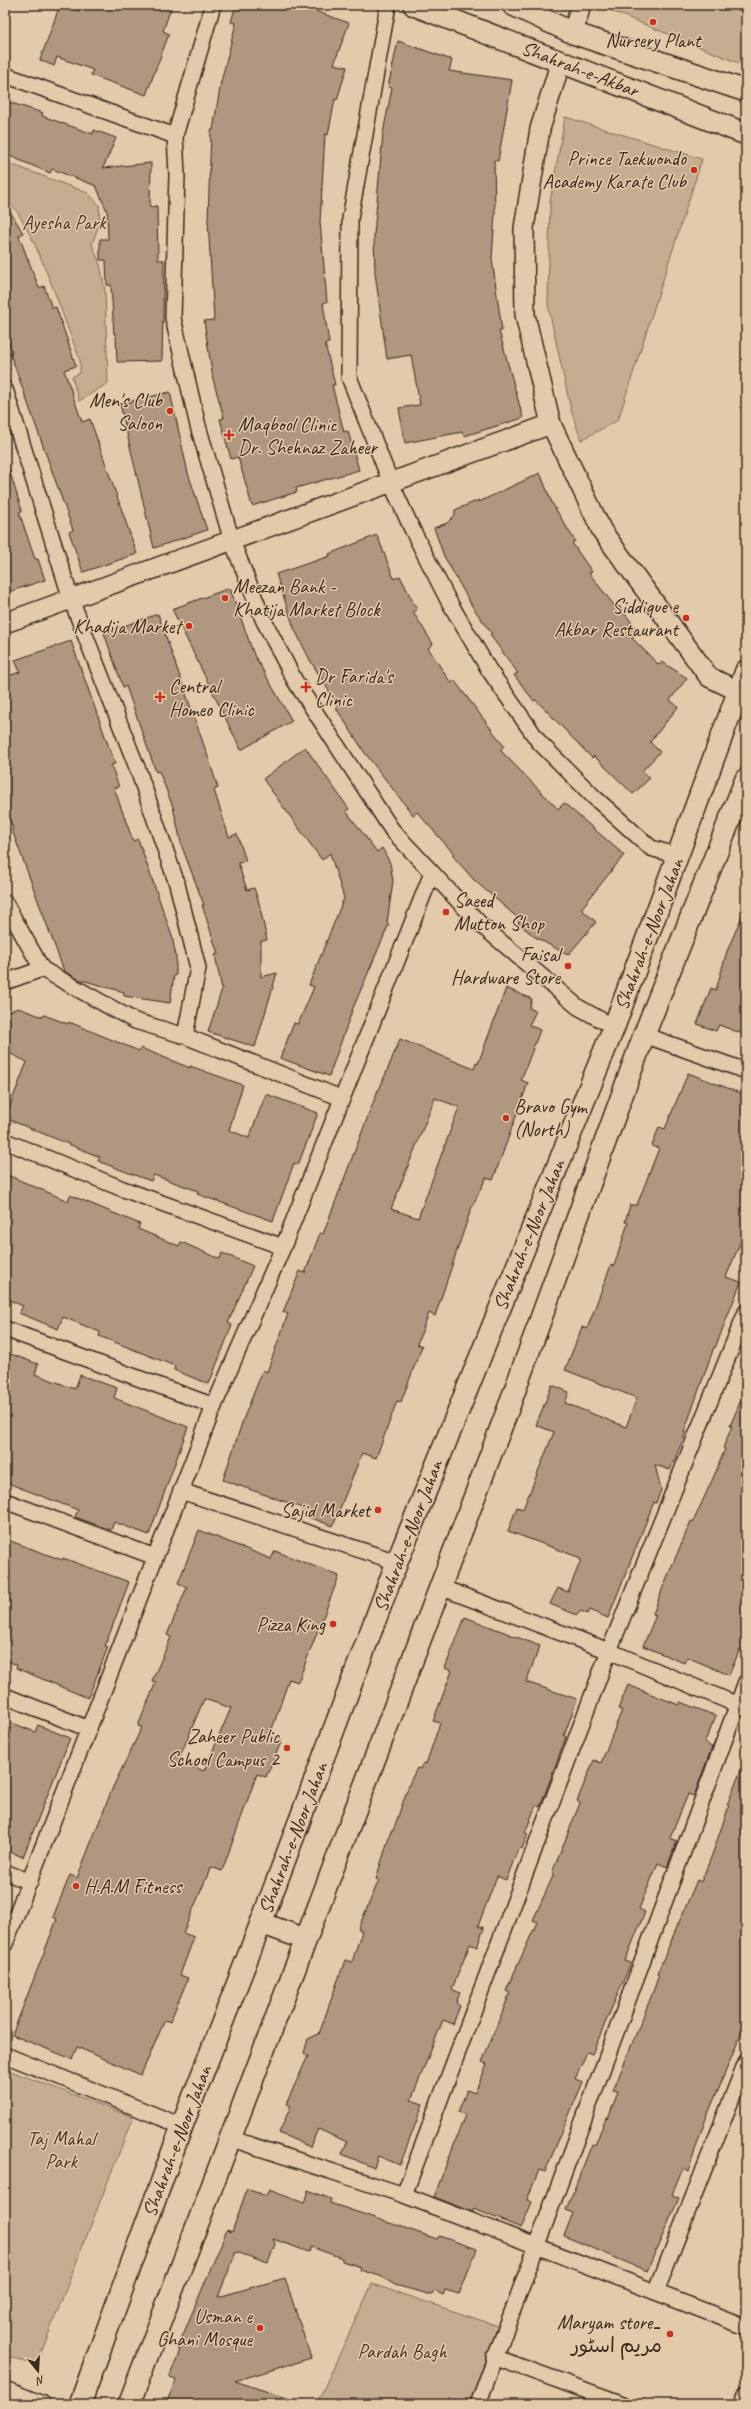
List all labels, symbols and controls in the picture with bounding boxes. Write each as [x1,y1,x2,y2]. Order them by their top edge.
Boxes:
marker: Nursery Plant [648,17,658,27]
place label: Nursery Plant [605,28,703,53]
street label: Shahrah-e-Akbar [518,35,644,103]
place label: Prince Taekwondo Academy Karate Club [543,146,687,194]
marker: Prince Taekwondo Academy Karate Club [689,165,699,175]
park label: Ayesha Park [22,210,107,235]
place label: Men's Club Saloon [89,388,163,436]
marker: Men's Club Saloon [165,406,175,416]
place label: Maqbool Clinic Dr. Shehnaz Zaheer [238,412,379,460]
marker: Maqbool Clinic Dr. Shehnaz Zaheer [223,429,235,441]
place label: Meezan Bank - Khatija Market Block [233,574,381,622]
marker: Meezan Bank - Khatija Market Block [220,593,230,603]
place label: Siddique e Akbar Restaurant [554,594,680,642]
marker: Siddique e Akbar Restaurant [681,613,691,623]
place label: Khadija Market [73,614,184,639]
marker: Khadija Market [184,621,194,631]
place label: Dr Farida's Clinic [315,664,395,712]
place label: Central Homeo Clinic [169,674,254,722]
marker: Dr Farida's Clinic [300,681,312,693]
marker: Central Homeo Clinic [154,691,166,703]
street label: Shahrah-e-Noor Jahan [609,854,690,1013]
place label: Saeed Mutton Shop [454,888,545,936]
marker: Saeed Mutton Shop [441,907,451,917]
place label: Faisal Hardware Store [451,942,564,990]
marker: Faisal Hardware Store [563,961,573,971]
place label: Bravo Gym (North) [514,1094,589,1142]
marker: Bravo Gym (North) [501,1113,511,1123]
street label: Shahrah-e-Noor Jahan [487,1155,571,1314]
street label: Shahrah-e-Noor Jahan [368,1456,449,1615]
place label: Sajid Market [281,1498,372,1523]
marker: Sajid Market [373,1505,383,1515]
place label: Pizza King [257,1612,326,1637]
marker: Pizza King [328,1619,338,1629]
place label: Zaheer Public School Campus 2 [167,1724,281,1772]
marker: Zaheer Public School Campus 2 [282,1743,292,1753]
street label: Shahrah-e-Noor Jahan [253,1758,334,1917]
place label: H.A.M Fitness [84,1874,183,1899]
marker: H.A.M Fitness [71,1881,81,1891]
street label: Shahrah-e-Noor Jahan [137,2061,218,2220]
park label: Taj Mahal Park [27,2126,99,2174]
place label: Usman e Ghani Mosque [157,2304,253,2352]
place label: Maryam store۔ مریم اسٹور [557,2310,662,2360]
marker: Usman e Ghani Mosque [255,2323,265,2333]
marker: Maryam store۔ مریم اسٹور [665,2329,675,2339]
park label: Pardah Bagh [358,2339,447,2364]
north arrow [18,2351,58,2391]
text: N [34,2373,46,2389]

